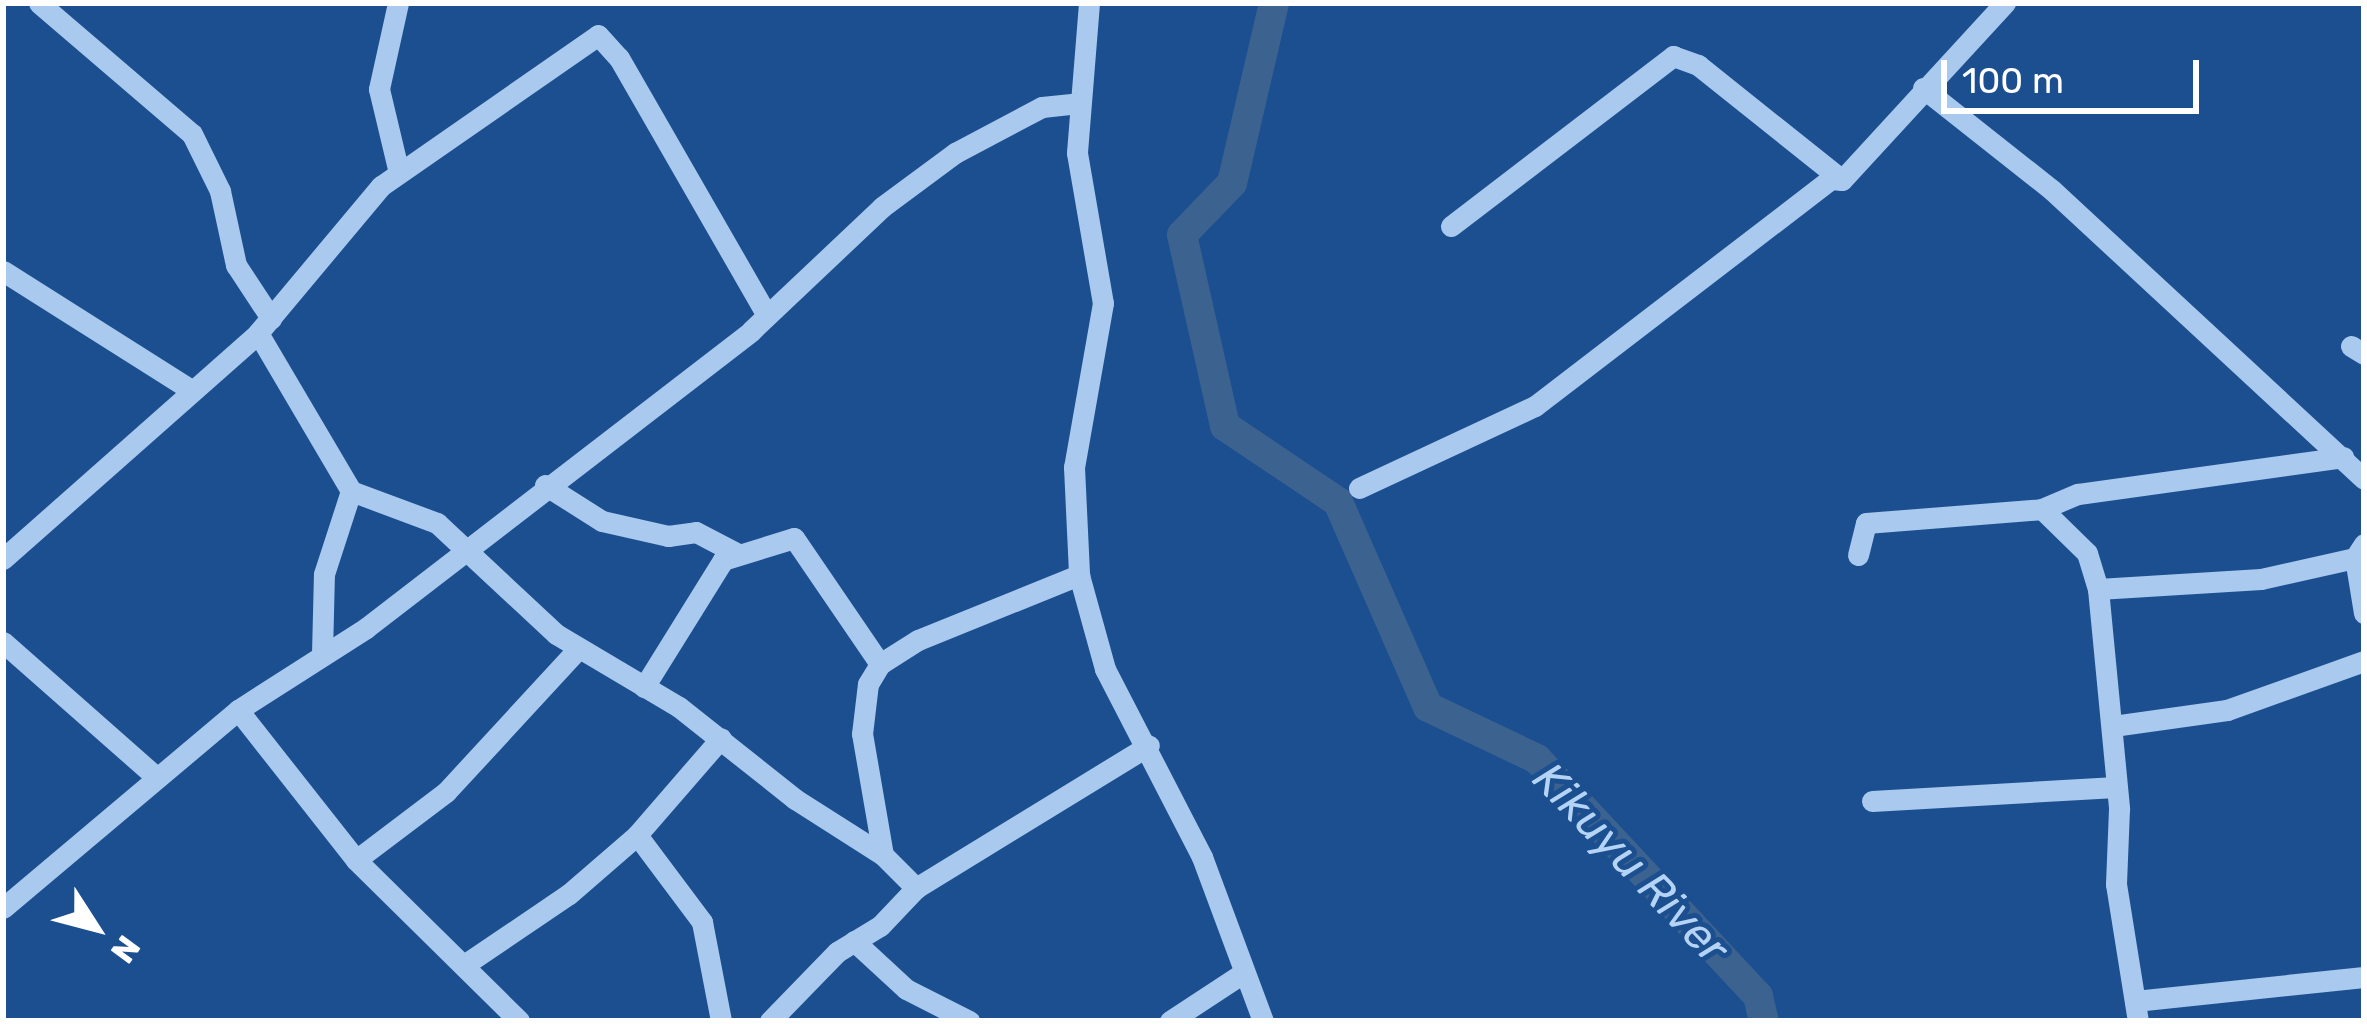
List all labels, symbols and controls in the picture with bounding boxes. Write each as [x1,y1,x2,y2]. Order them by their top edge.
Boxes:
scale bar [1947,36,2205,110]
text: 100 m [1962,59,2064,102]
water label: Kikuyu River [1522,751,1740,975]
north arrow [36,868,156,988]
text: N [103,928,148,971]

